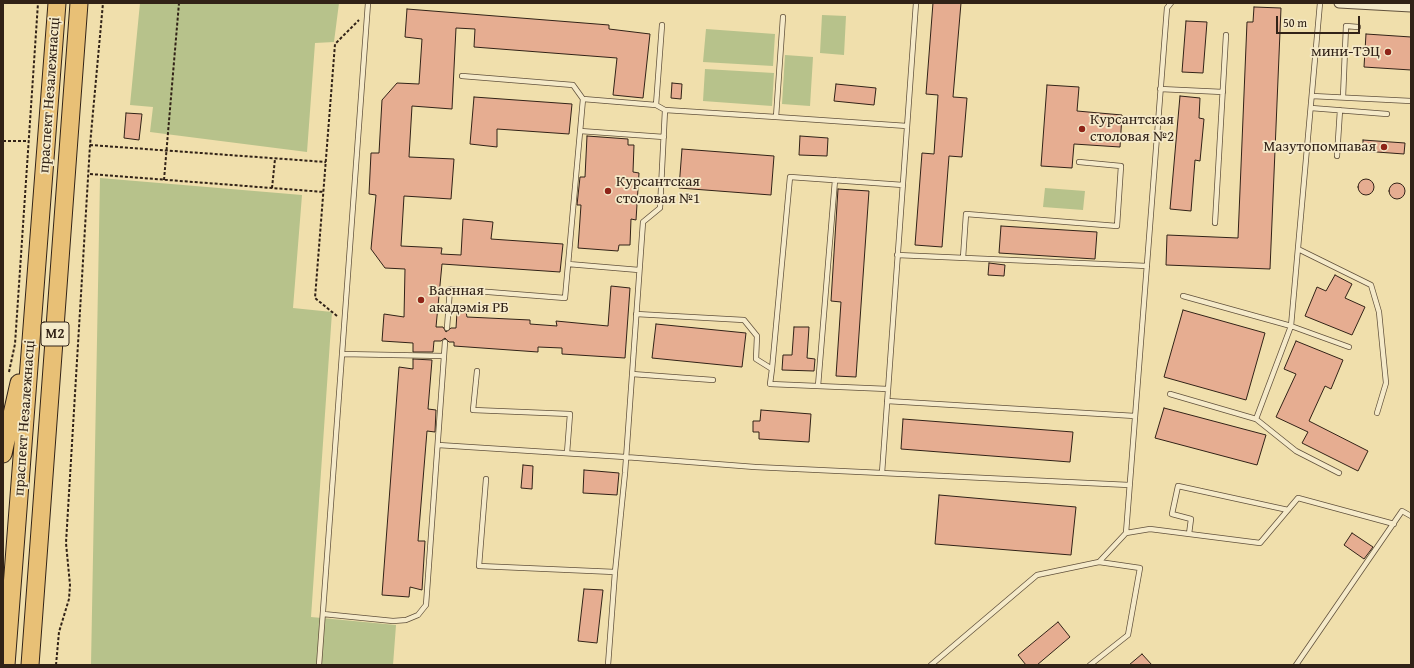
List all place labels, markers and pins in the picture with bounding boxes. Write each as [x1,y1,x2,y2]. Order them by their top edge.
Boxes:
place label: мини-ТЭЦ [1311,43,1380,61]
marker: мини-ТЭЦ [1383,47,1393,57]
place label: Курсантская столовая №2 [1090,111,1174,146]
marker: Курсантская столовая №2 [1077,124,1087,134]
place label: Мазутопомпавая [1264,138,1376,156]
marker: Мазутопомпавая [1379,142,1389,152]
place label: Курсантская столовая №1 [616,173,700,208]
marker: Курсантская столовая №1 [603,186,613,196]
place label: Ваенная акадэмія РБ [429,282,509,317]
marker: Ваенная акадэмія РБ [416,295,426,305]

